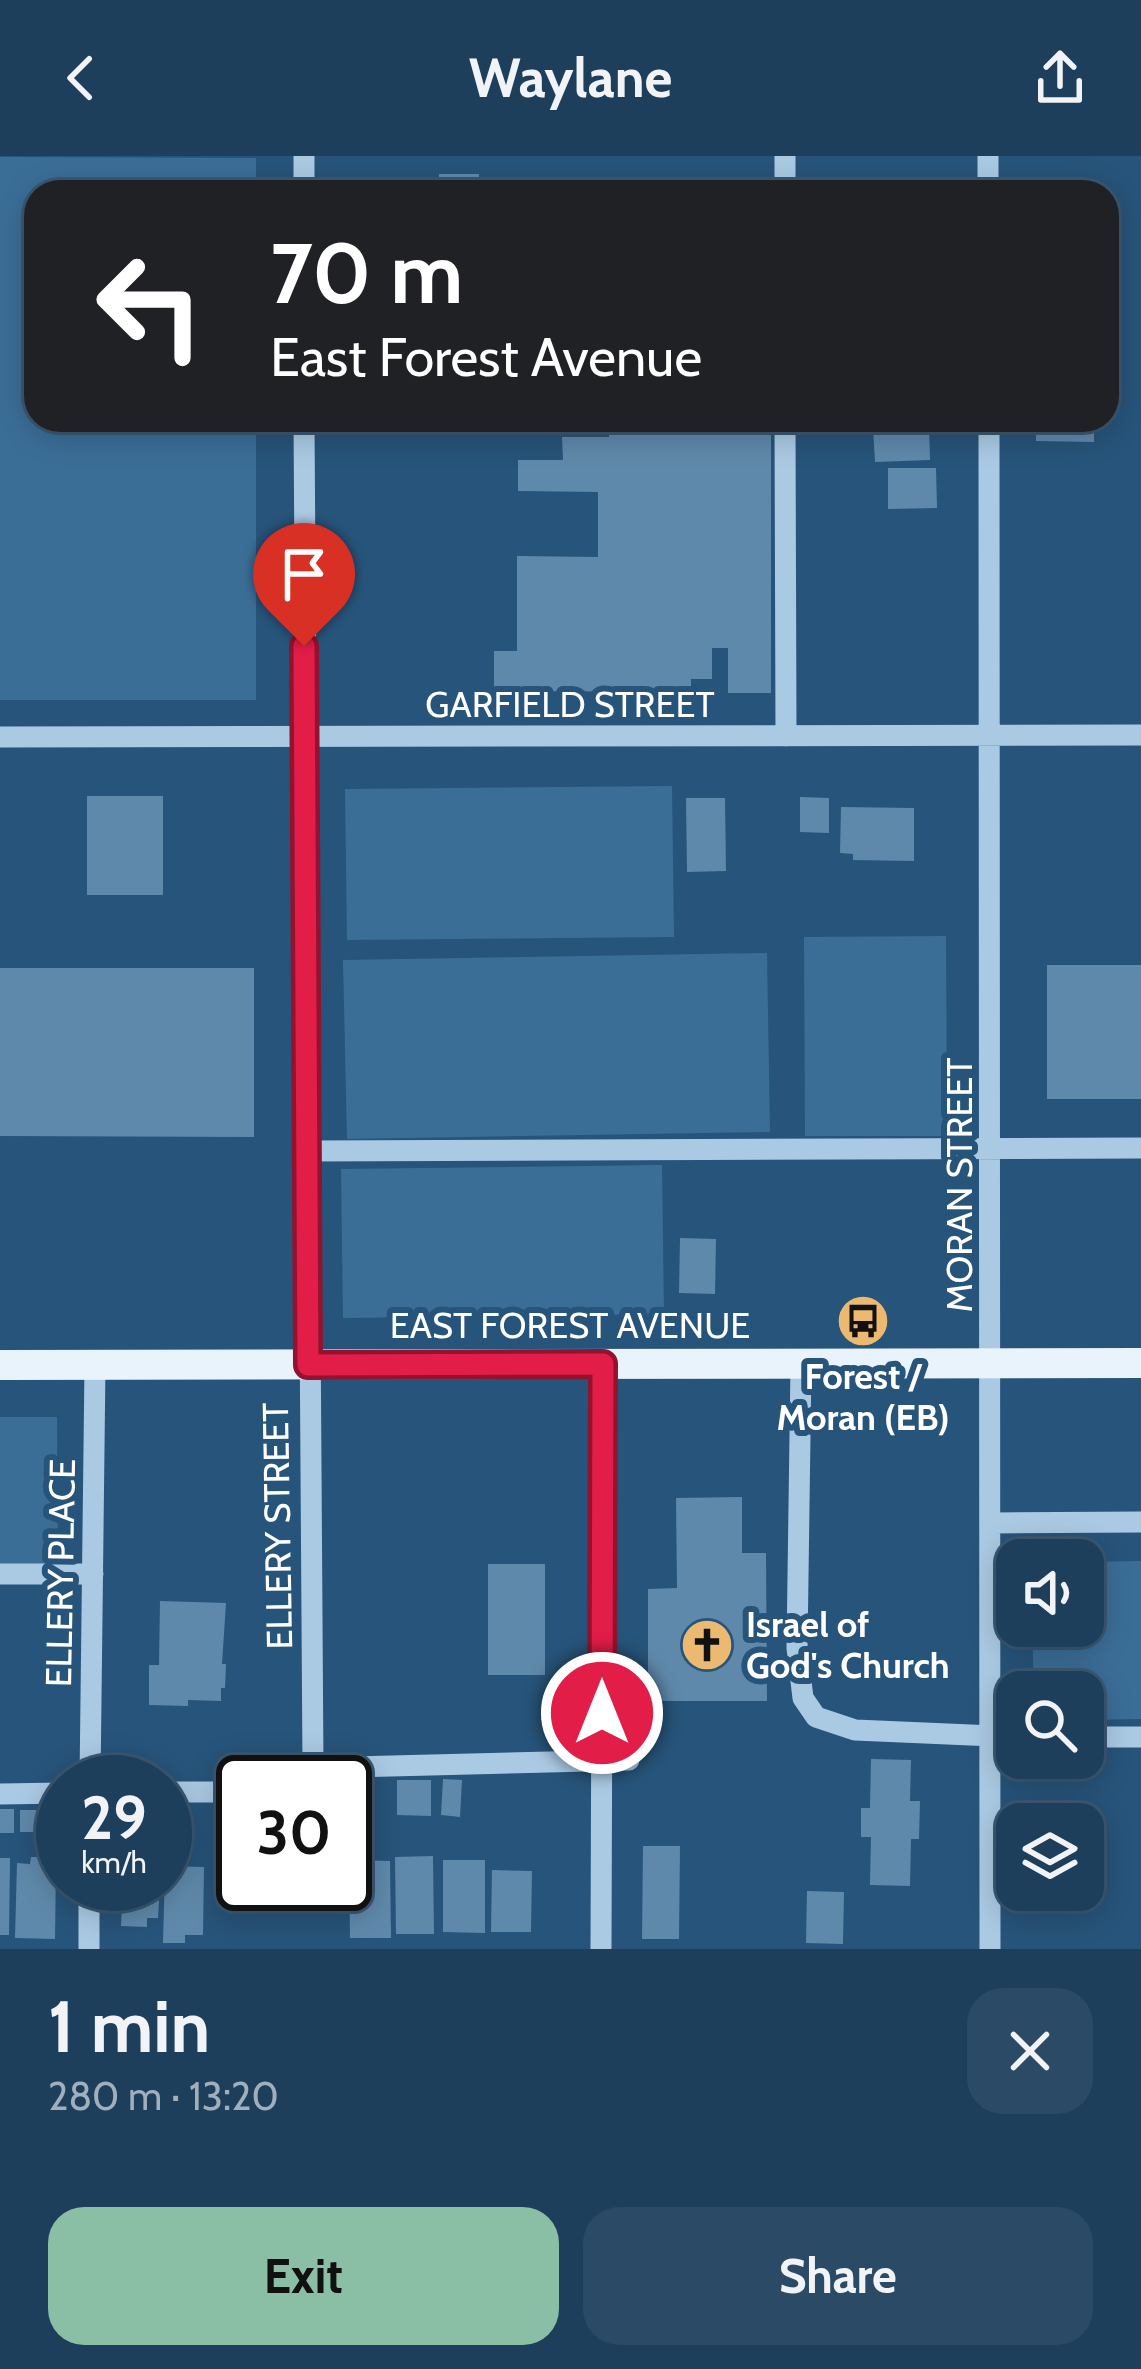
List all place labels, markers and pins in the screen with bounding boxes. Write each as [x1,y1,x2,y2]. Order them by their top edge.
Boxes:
pin [253,523,355,646]
bus stop icon: Forest / Moran (EB) [835,1293,891,1349]
place label: Forest / Moran (EB) [776,1354,950,1439]
place label: Israel of God's Church [746,1602,950,1687]
church icon: Israel of God's Church [679,1617,735,1673]

